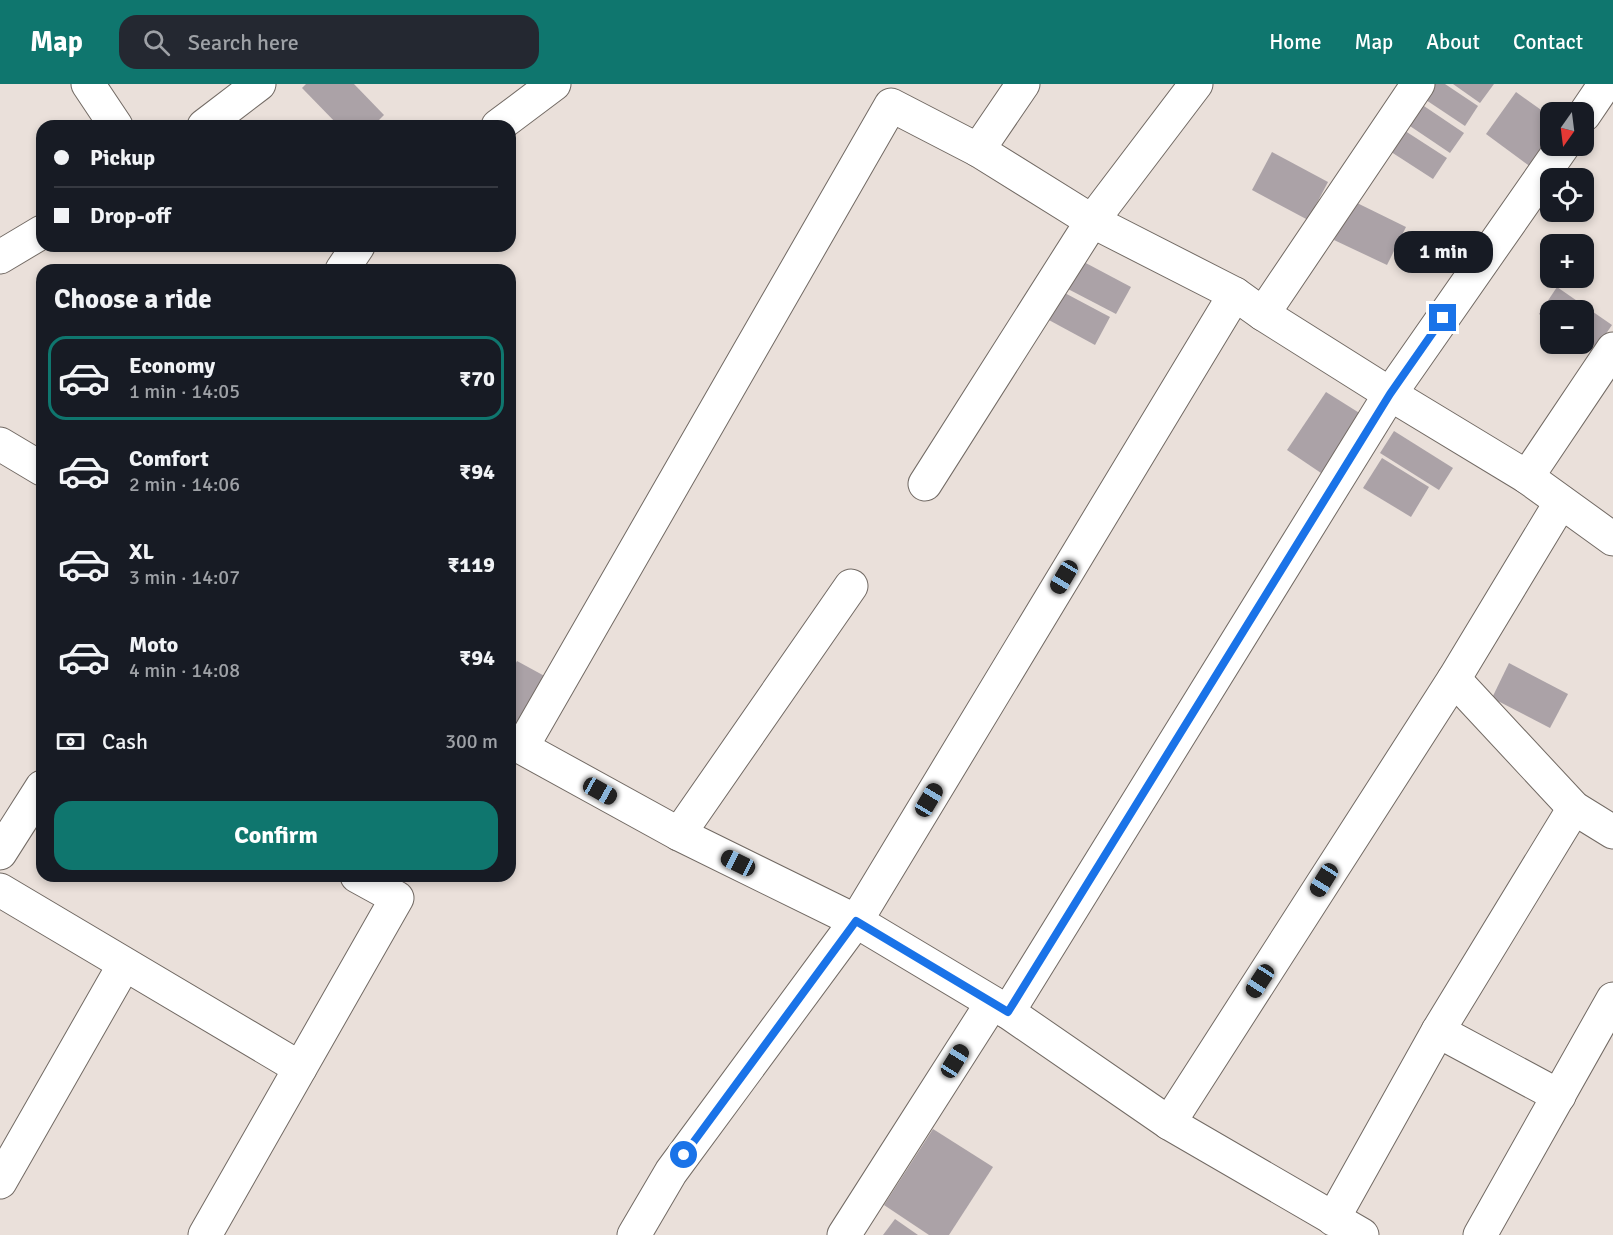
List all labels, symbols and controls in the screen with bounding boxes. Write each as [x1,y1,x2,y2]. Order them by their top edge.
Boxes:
search box [119,15,539,69]
text: Map [30,25,83,59]
icon: search [140,26,173,59]
text: Search here [188,29,299,56]
text: Home [1269,29,1322,55]
text: Map [1355,29,1393,55]
text: About [1426,29,1480,55]
text: Contact [1513,29,1583,55]
north arrow [1540,102,1594,156]
map controls [1540,102,1594,354]
text: Pickup [90,144,155,171]
button: locate [1540,168,1594,222]
text: Drop-off [90,202,171,229]
callout: 1 min [1394,231,1492,273]
button: + [1540,234,1594,288]
text: 1 min [1419,239,1468,264]
text: Choose a ride [54,283,212,316]
button: − [1540,300,1594,354]
route end [1429,304,1456,331]
icon: car [57,351,111,405]
text: Economy [129,352,215,379]
text: ₹70 [459,365,495,392]
text: 1 min · 14:05 [129,379,240,404]
icon: car [57,444,111,498]
text: Comfort [129,445,209,472]
text: ₹94 [459,458,495,485]
text: 2 min · 14:06 [129,472,240,497]
icon: car [57,537,111,591]
text: XL [129,538,154,565]
text: ₹119 [447,551,495,578]
car [1047,557,1081,597]
text: 3 min · 14:07 [129,565,240,590]
icon: car [57,630,111,684]
text: Moto [129,631,178,658]
text: ₹94 [459,644,495,671]
text: 4 min · 14:08 [129,658,240,683]
icon: cash [54,725,87,758]
text: Cash [102,728,148,755]
text: 300 m [445,729,498,754]
car [580,774,620,808]
car [912,780,946,820]
button: Confirm [54,801,498,870]
car [718,847,758,879]
car [1307,860,1341,900]
car [1243,961,1277,1001]
car [938,1041,972,1081]
route start [670,1141,697,1168]

